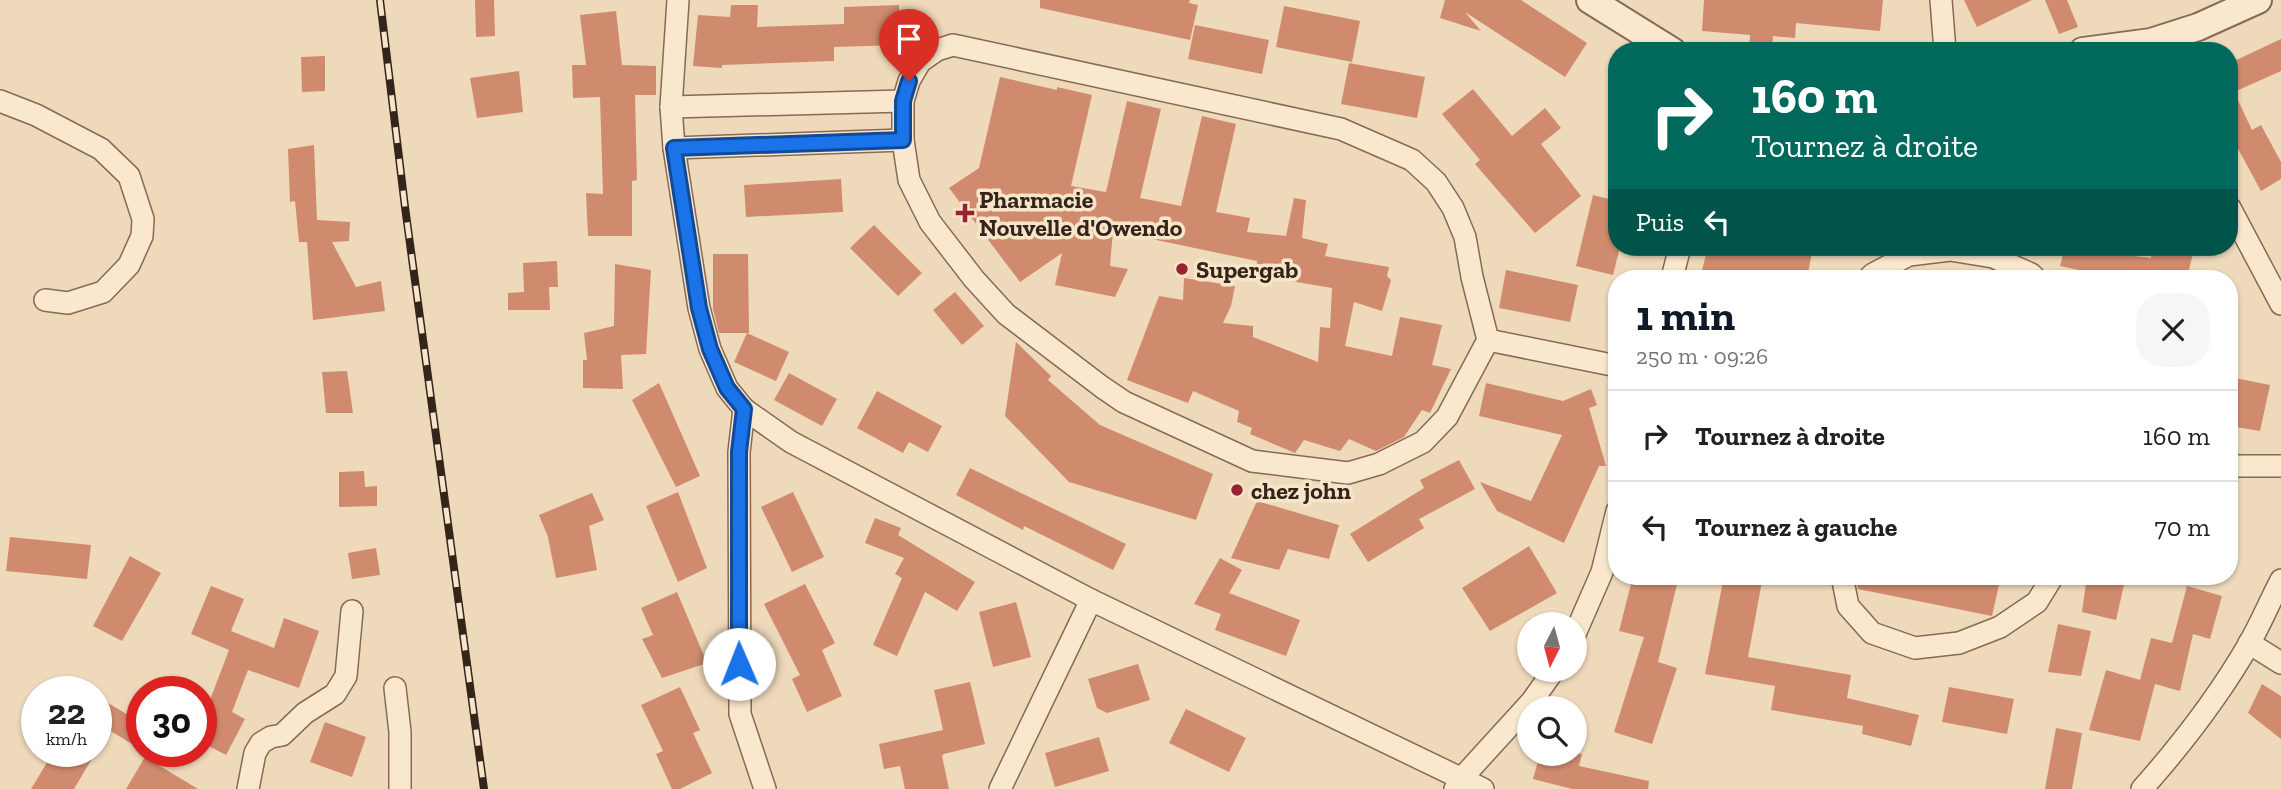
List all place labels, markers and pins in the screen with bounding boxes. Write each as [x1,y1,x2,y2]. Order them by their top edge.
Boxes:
pin [879,9,939,81]
place label: Pharmacie Nouvelle d'Owendo [979,185,1183,242]
marker: Pharmacie Nouvelle d'Owendo [957,205,973,221]
place label: Supergab [1196,255,1298,284]
marker: Supergab [1174,261,1190,277]
place label: chez john [1251,476,1351,505]
marker: chez john [1229,482,1245,498]

